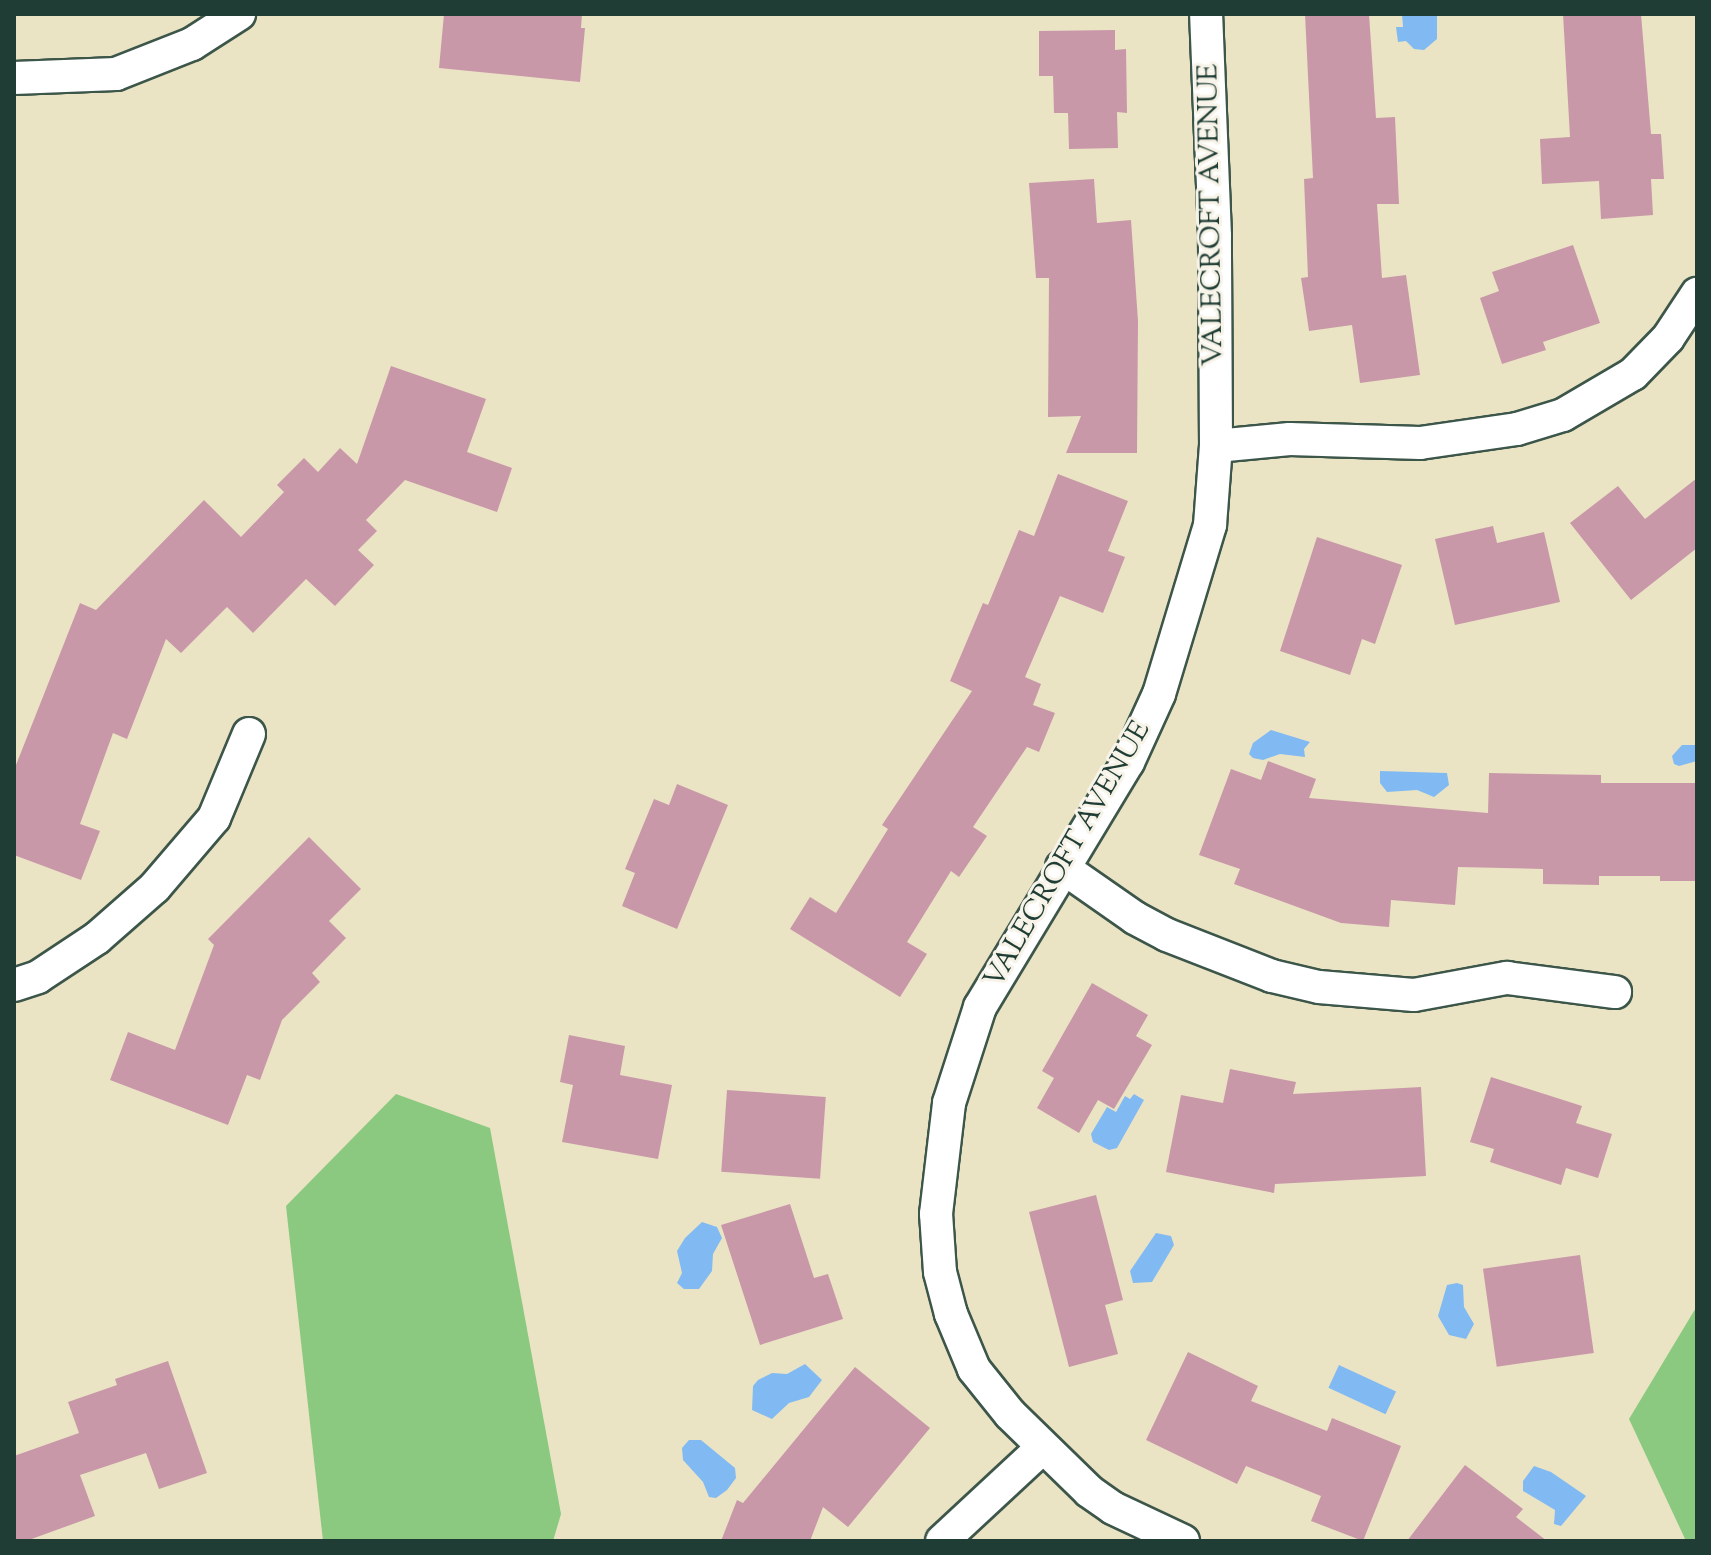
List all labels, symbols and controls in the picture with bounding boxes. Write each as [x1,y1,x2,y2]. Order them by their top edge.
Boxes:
street label: VALECROFT AVENUE [1193,64,1231,366]
street label: VALECROFT AVENUE [978,716,1158,994]

